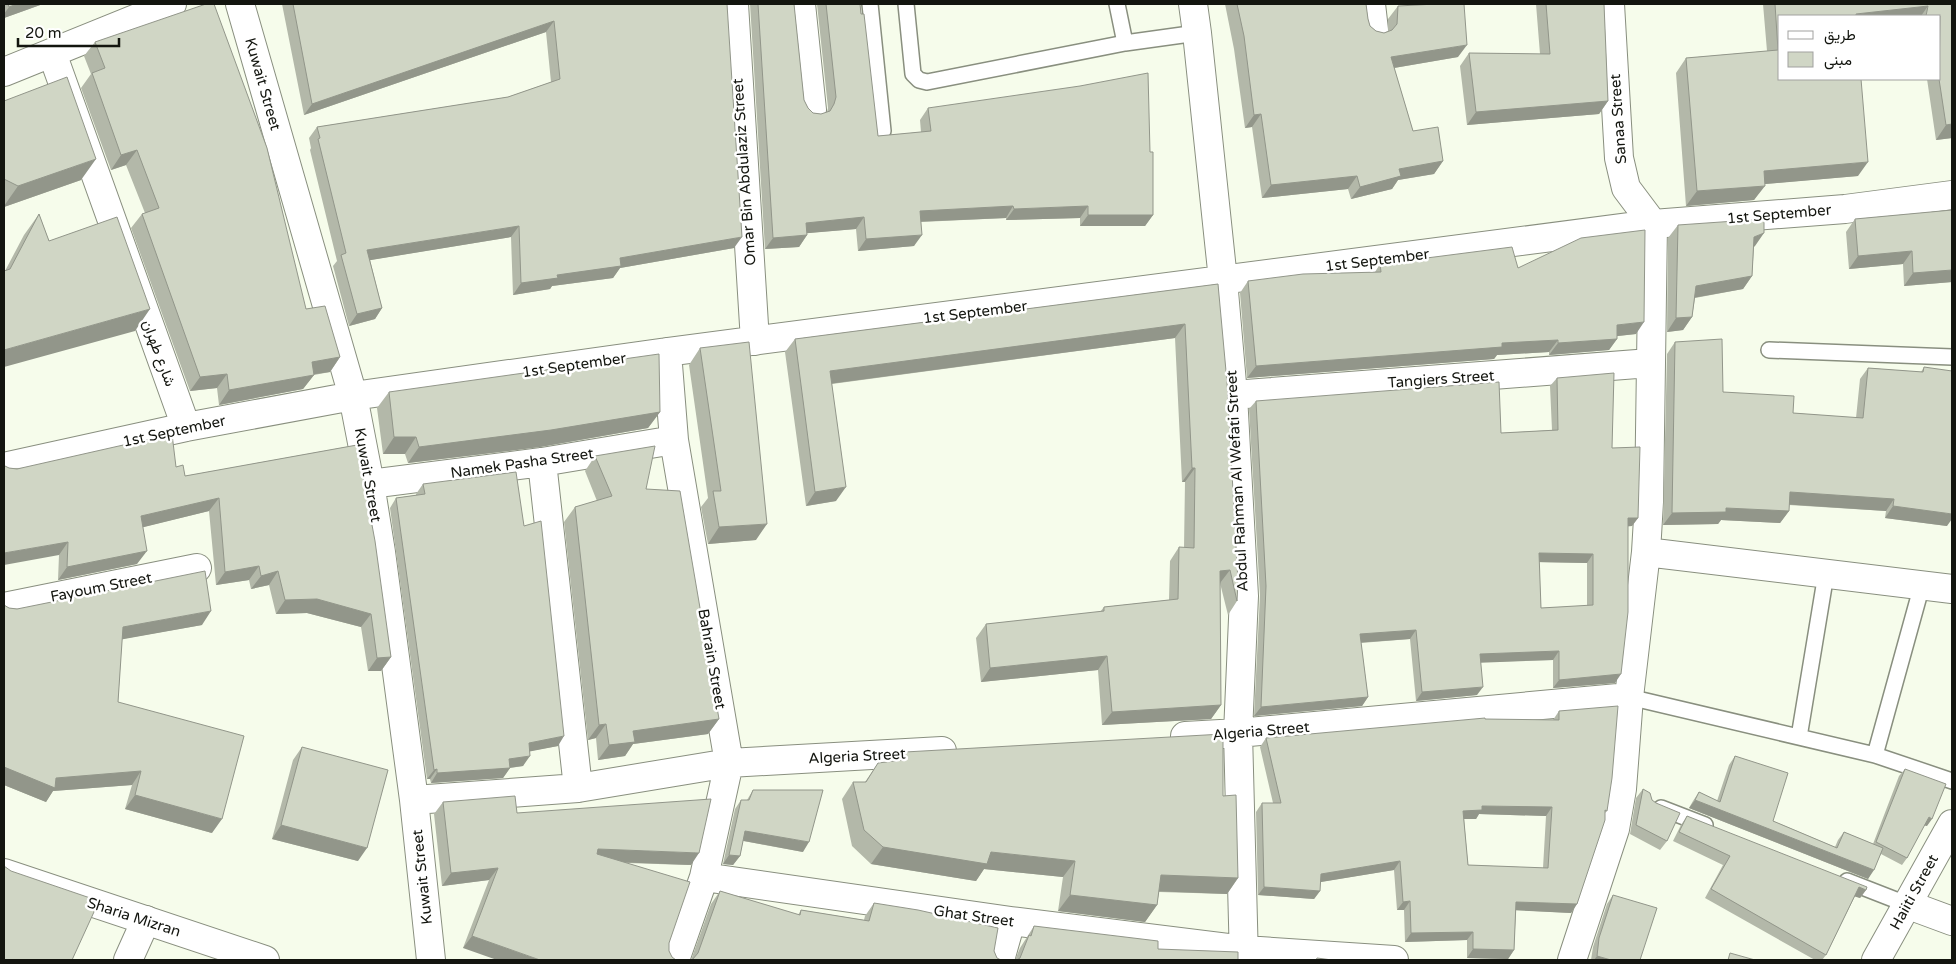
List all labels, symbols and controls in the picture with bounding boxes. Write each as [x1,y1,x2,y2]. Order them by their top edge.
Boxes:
scale bar [18,15,119,47]
legend [1778,15,1941,80]
text: 20 m [25,24,62,42]
text: طريق [1824,26,1856,45]
street label: Kuwait Street [241,36,285,133]
text: مبنى [1824,51,1852,70]
street label: Sanaa Street [1606,73,1630,165]
street label: Omar Bin Abdulaziz Street [728,77,760,266]
street label: 1st September [1726,200,1832,228]
street label: 1st September [1324,245,1430,275]
street label: 1st September [922,297,1028,327]
street label: شارع طهران [137,317,179,390]
street label: 1st September [521,349,627,381]
street label: Tangiers Street [1387,366,1495,392]
street label: Abdul Rahman Al Wefati Street [1222,369,1252,592]
street label: 1st September [121,411,227,451]
street label: Kuwait Street [351,426,385,524]
street label: Namek Pasha Street [449,444,595,482]
street label: Fayoum Street [49,568,154,606]
street label: Bahrain Street [694,607,730,711]
street label: Algeria Street [1212,718,1311,744]
street label: Algeria Street [808,744,906,768]
street label: Kuwait Street [408,828,436,926]
street label: Haiiti Street [1886,851,1942,933]
street label: Sharia Mizran [85,893,183,941]
street label: Ghat Street [933,901,1016,931]

